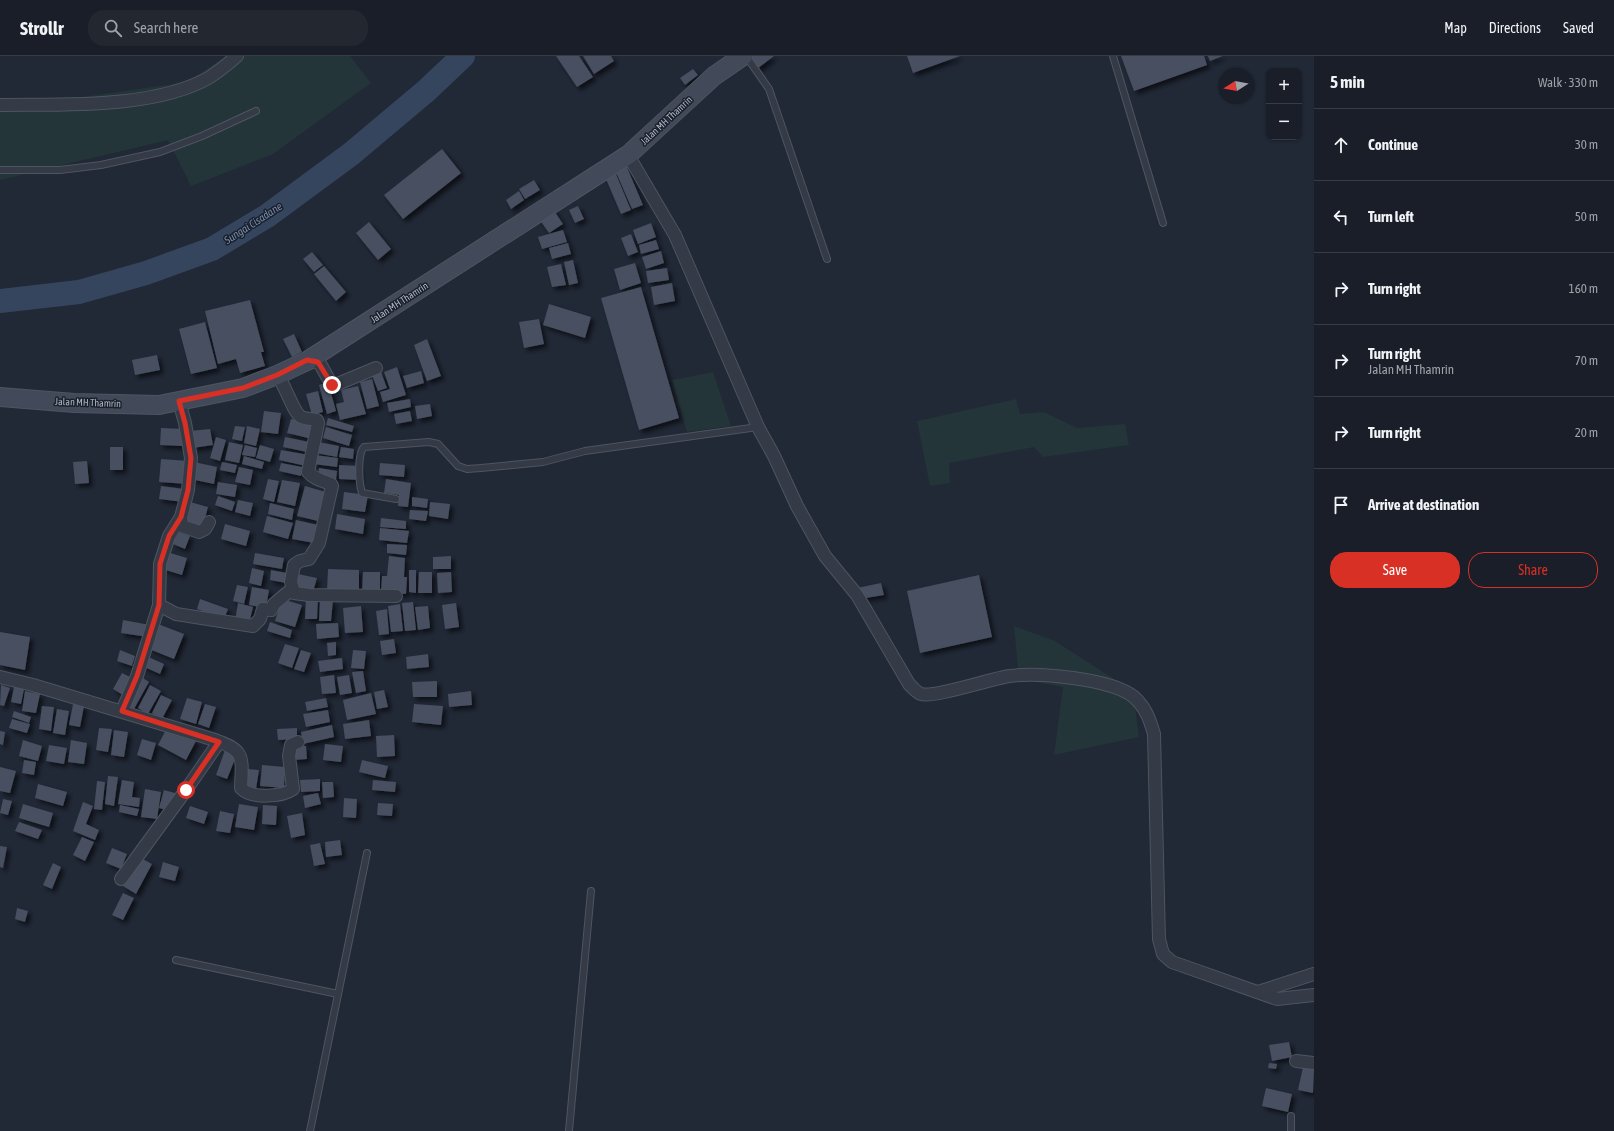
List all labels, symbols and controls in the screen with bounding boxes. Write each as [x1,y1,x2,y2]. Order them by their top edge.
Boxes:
search box [88,10,368,46]
text: Strollr [20,17,64,39]
icon: search [102,17,124,39]
text: Search here [134,19,198,36]
text: Map [1444,20,1467,36]
text: Directions [1489,20,1541,36]
text: Saved [1563,20,1594,36]
north arrow [1218,68,1254,104]
map controls [1266,68,1302,140]
button: + [1266,68,1302,104]
text: 5 min [1330,72,1365,92]
text: Walk · 330 m [1538,75,1598,90]
street label: Jalan MH Thamrin [638,94,694,147]
button: − [1266,104,1302,140]
icon: ahead [1330,134,1352,156]
text: Continue [1368,136,1418,153]
text: 30 m [1575,137,1598,152]
water label: Sungai Cisadane [221,200,284,247]
icon: left [1330,206,1352,228]
text: Turn left [1368,208,1414,225]
text: 50 m [1575,209,1598,224]
icon: right [1330,278,1352,300]
street label: Jalan MH Thamrin [368,280,430,325]
text: Turn right [1368,280,1421,297]
text: 160 m [1569,281,1598,296]
text: Turn right [1368,345,1421,362]
icon: right [1330,350,1352,372]
text: 70 m [1575,353,1598,368]
text: Jalan MH Thamrin [1368,362,1454,377]
route end [323,376,341,394]
street label: Jalan MH Thamrin [55,396,121,409]
icon: right [1330,422,1352,444]
text: Turn right [1368,424,1421,441]
text: 20 m [1575,425,1598,440]
icon: arrive [1330,494,1352,516]
text: Arrive at destination [1368,496,1479,513]
button: Save [1330,552,1460,588]
button: Share [1468,552,1598,588]
route start [177,781,195,799]

